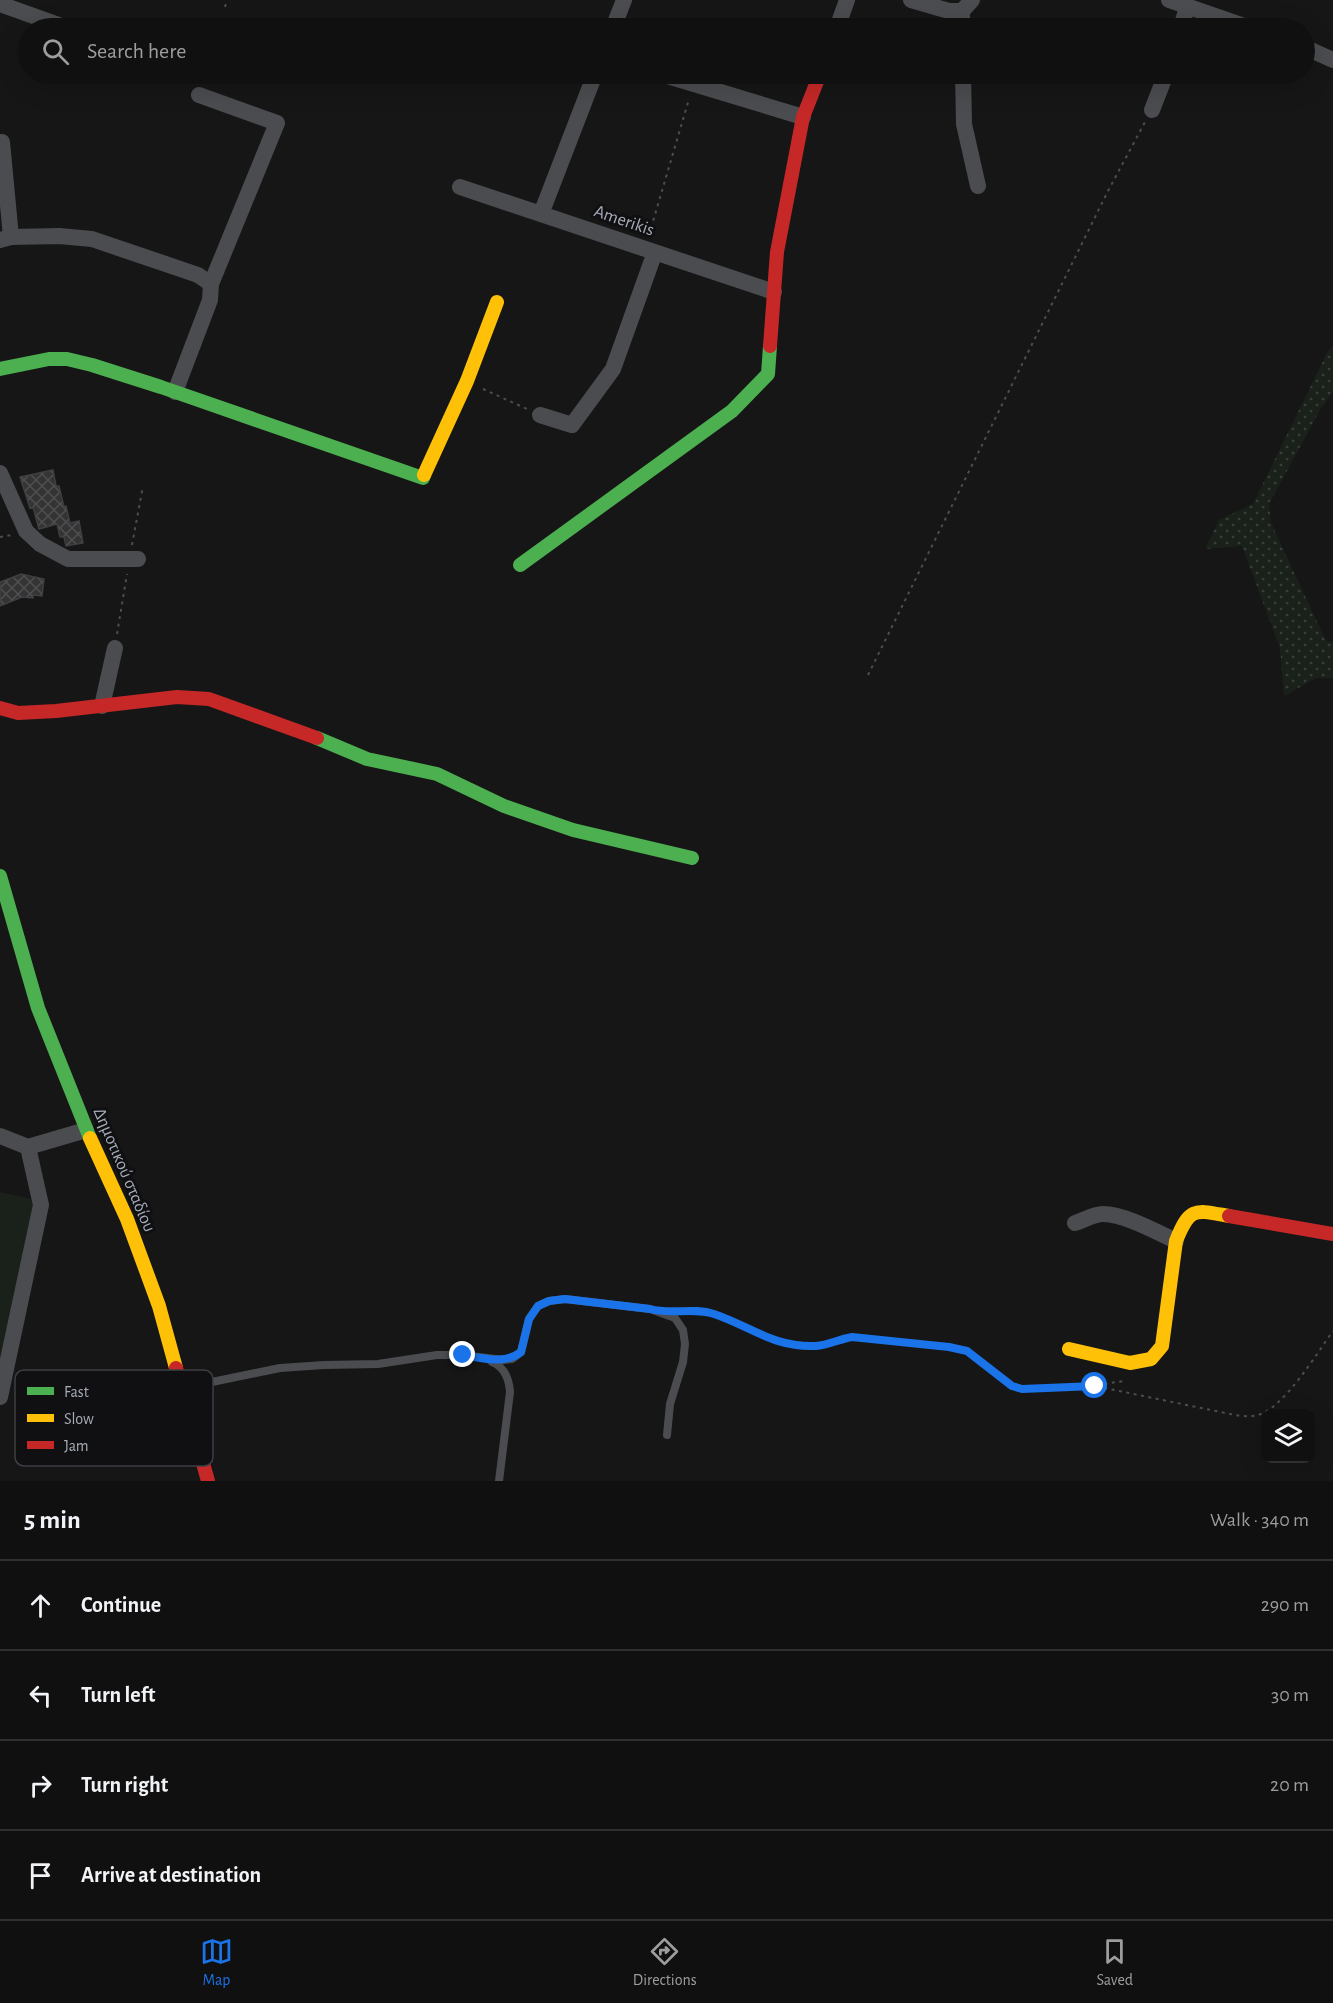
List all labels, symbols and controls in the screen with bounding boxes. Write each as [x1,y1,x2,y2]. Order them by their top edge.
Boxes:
search box [18,18,1315,84]
icon: search [39,35,72,68]
text: Search here [87,40,186,62]
street label: Amerikis [592,202,656,240]
street label: Δημοτικού σταδίου [90,1105,159,1235]
route end [449,1341,475,1367]
legend [15,1370,213,1466]
route start [1081,1372,1107,1398]
text: Fast [64,1384,89,1400]
map controls [1261,1409,1315,1463]
button: layers [1261,1409,1315,1463]
text: Slow [64,1411,94,1427]
text: Jam [64,1438,89,1454]
text: 5 min [24,1507,81,1533]
text: Walk · 340 m [1210,1510,1309,1530]
icon: ahead [24,1589,57,1622]
text: Continue [81,1594,161,1616]
text: 290 m [1261,1595,1309,1615]
icon: left [24,1679,57,1712]
text: Turn left [81,1684,155,1706]
text: 30 m [1271,1685,1309,1705]
icon: right [24,1769,57,1802]
text: Turn right [81,1774,168,1796]
text: 20 m [1270,1775,1309,1795]
icon: arrive [24,1859,57,1892]
text: Arrive at destination [81,1864,261,1886]
tab: Map [200,1935,233,1990]
tab: Directions [633,1935,697,1990]
tab: Saved [1096,1935,1133,1990]

